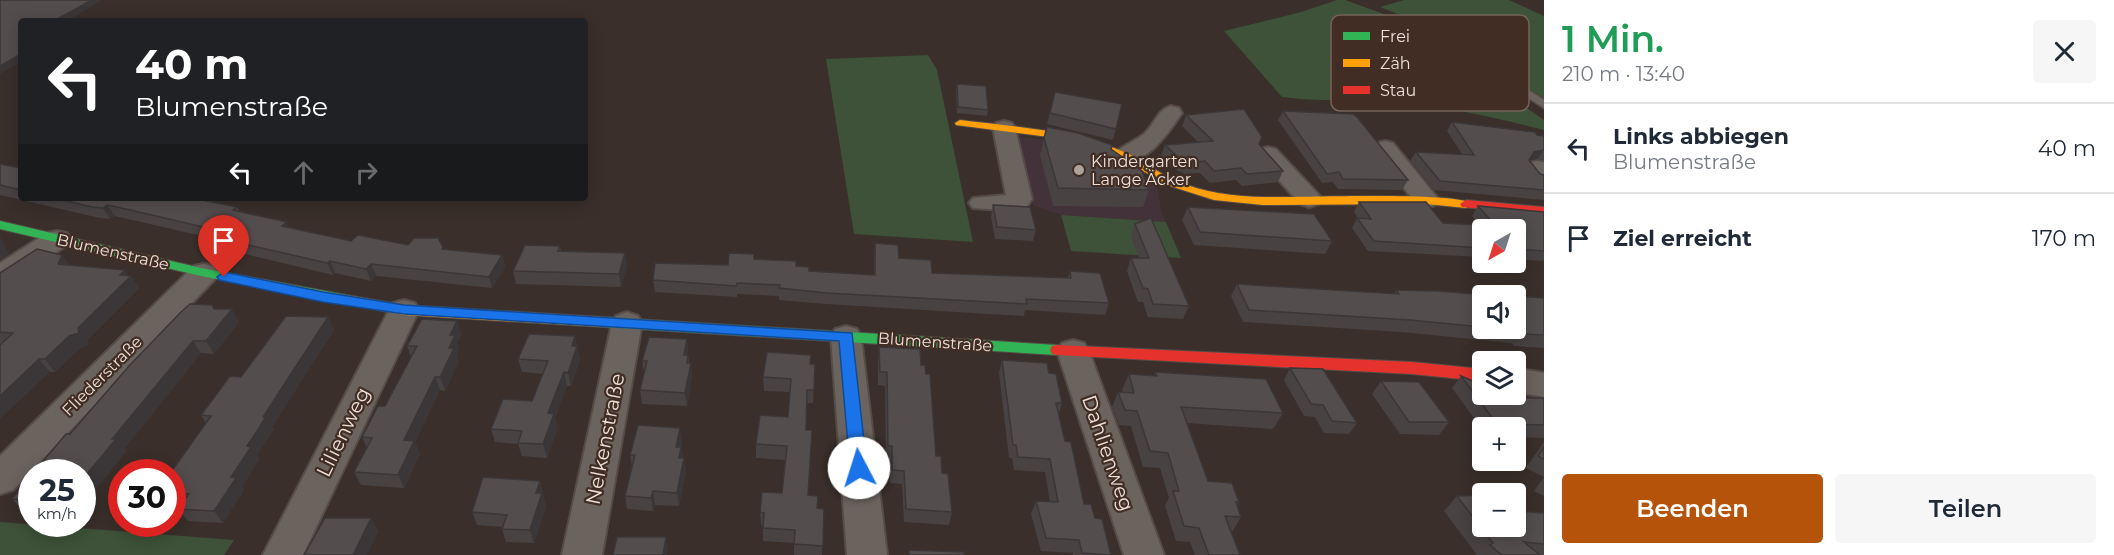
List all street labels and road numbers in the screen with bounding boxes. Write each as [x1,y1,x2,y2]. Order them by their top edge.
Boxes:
street label: Blumenstraße [55,230,171,274]
street label: Blumenstraße [877,329,993,355]
street label: Fliederstraße [58,332,146,420]
street label: Nelkenstraße [581,371,629,507]
street label: Lilienweg [311,383,375,481]
street label: Dahlienweg [1077,392,1139,514]

